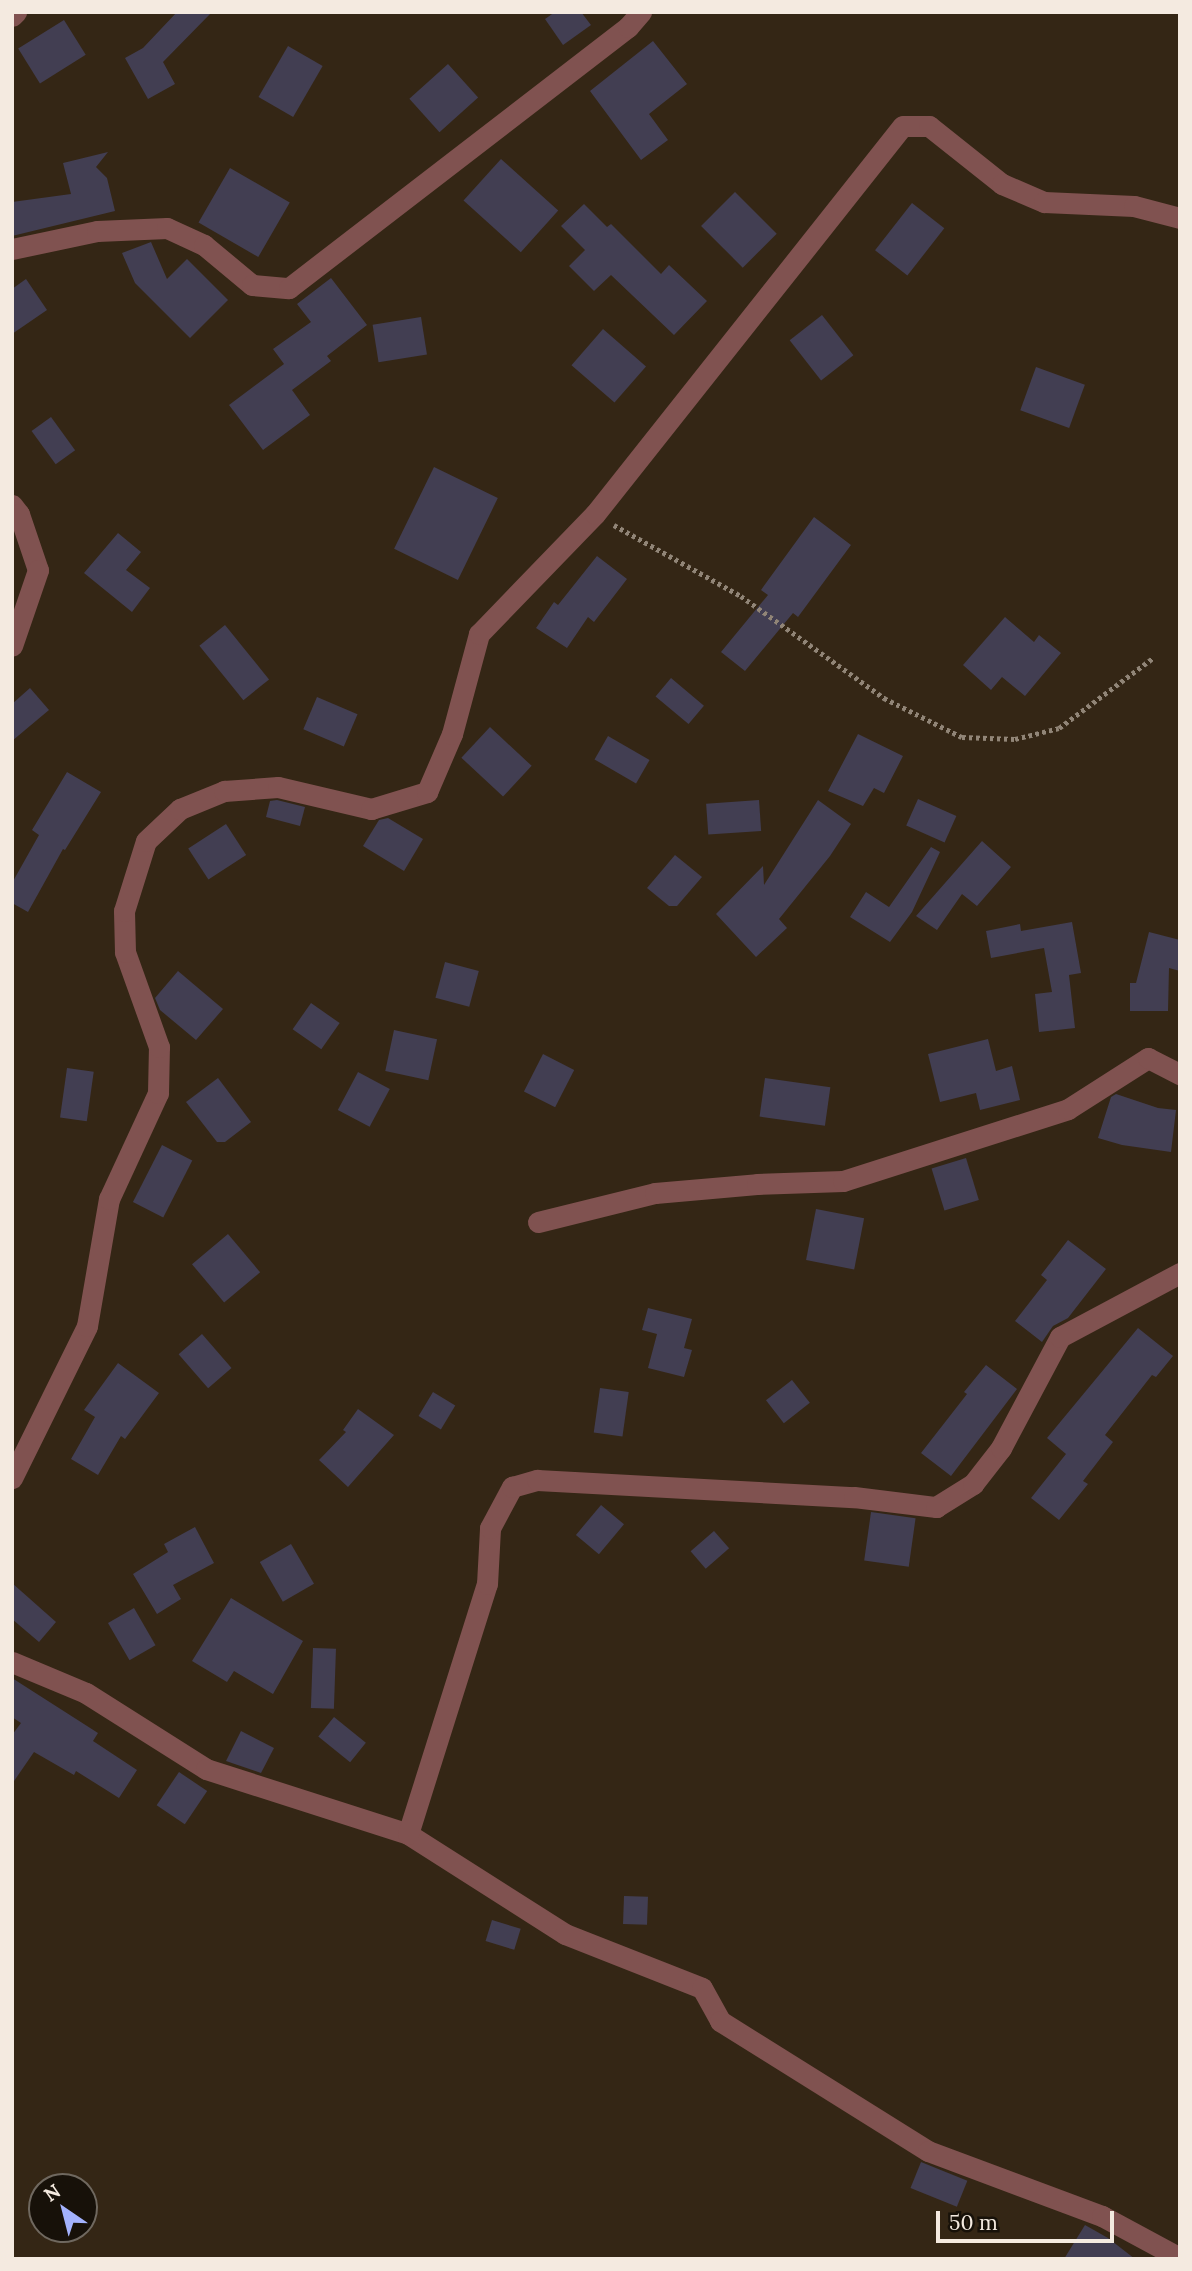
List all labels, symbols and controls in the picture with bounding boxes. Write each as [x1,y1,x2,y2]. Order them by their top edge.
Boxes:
north arrow [28,2173,98,2243]
text: N [39,2178,65,2206]
scale bar [940,2198,1118,2242]
text: 50 m [949,2209,998,2236]

